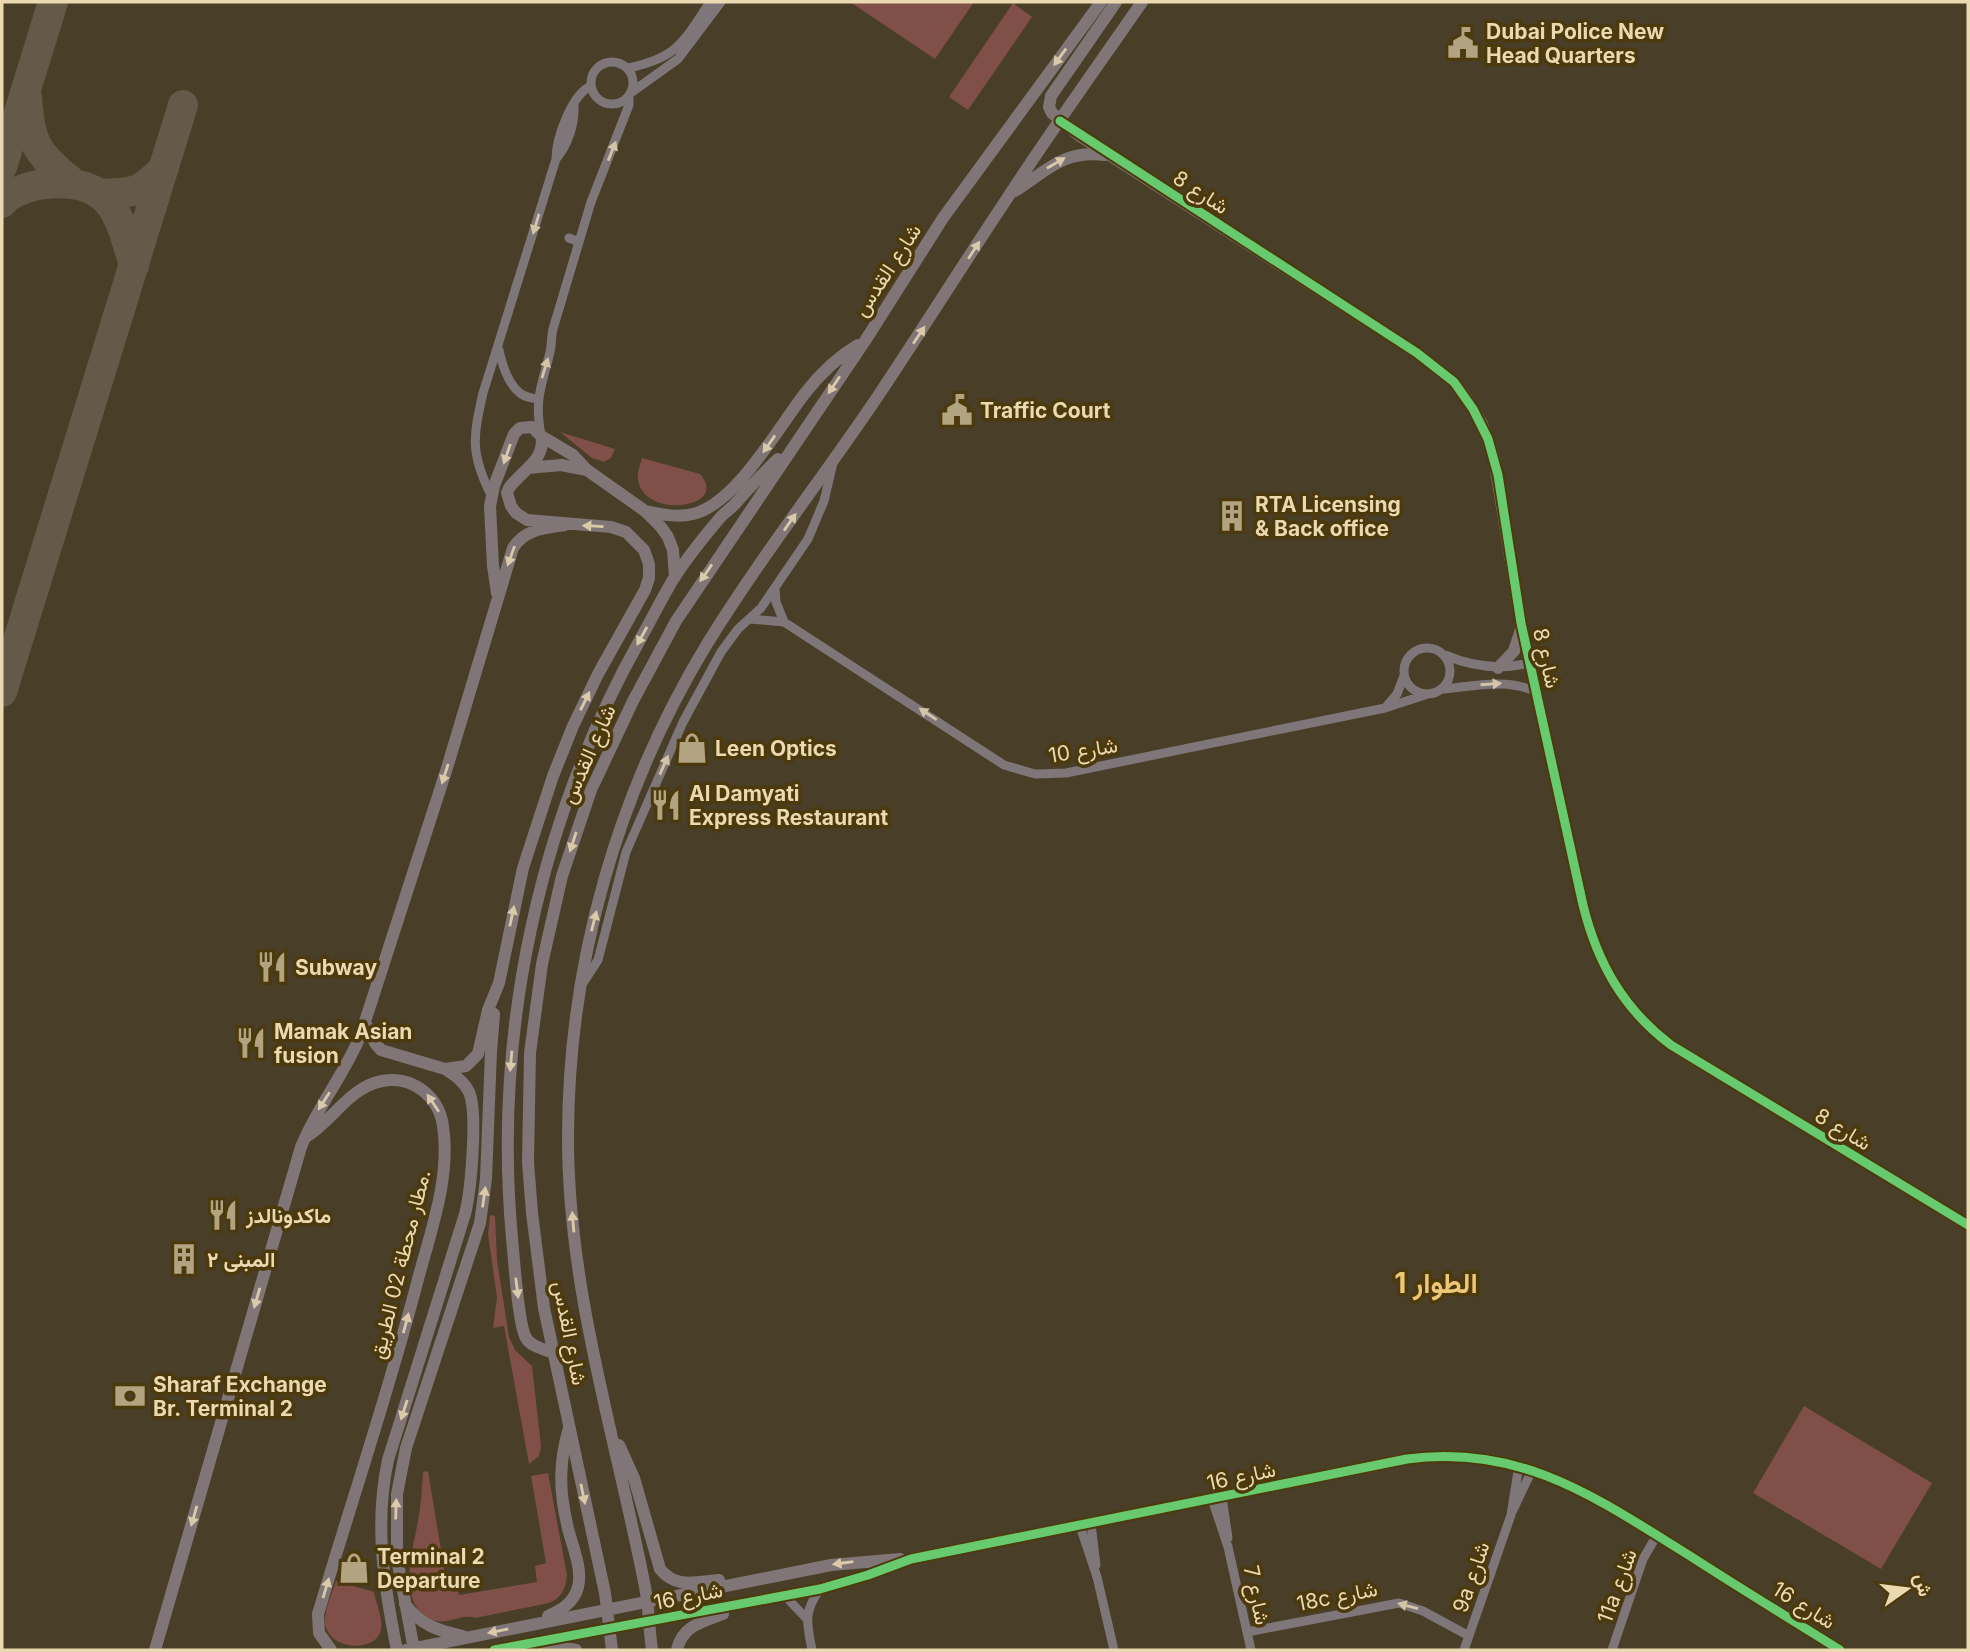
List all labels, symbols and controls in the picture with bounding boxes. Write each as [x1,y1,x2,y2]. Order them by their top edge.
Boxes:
place label: Dubai Police New Head Quarters [1486,19,1664,68]
public building icon: Dubai Police New Head Quarters [1446,26,1480,60]
one-way arrow [1054,48,1068,66]
one-way arrow [606,140,617,161]
one-way arrow [1047,157,1066,169]
street label: شارع 8 [1167,165,1233,221]
one-way arrow [531,214,541,235]
street label: شارع القدس [848,219,928,322]
one-way arrow [968,240,981,259]
one-way arrow [912,325,925,344]
one-way arrow [541,357,551,378]
one-way arrow [828,376,841,395]
public building icon: Traffic Court [940,393,974,427]
place label: Traffic Court [980,398,1111,423]
one-way arrow [762,435,776,453]
one-way arrow [501,444,512,465]
place label: RTA Licensing & Back office [1255,492,1401,541]
building icon: RTA Licensing & Back office [1215,499,1249,533]
one-way arrow [783,513,797,531]
one-way arrow [581,521,603,532]
one-way arrow [505,546,516,567]
one-way arrow [700,564,713,583]
street label: شارع 8 [1526,625,1566,691]
one-way arrow [636,627,648,646]
one-way arrow [1480,678,1502,689]
one-way arrow [579,691,591,711]
street label: شارع القدس [555,701,623,808]
one-way arrow [918,708,937,721]
shop icon: Leen Optics [675,731,709,765]
street label: شارع 10 [1046,732,1120,770]
place label: Leen Optics [715,736,837,761]
one-way arrow [658,755,670,775]
one-way arrow [440,764,450,785]
place label: Al Damyati Express Restaurant [689,781,889,830]
restaurant icon: Al Damyati Express Restaurant [649,788,683,822]
one-way arrow [567,832,577,853]
one-way arrow [506,905,517,927]
one-way arrow [589,910,600,932]
restaurant icon: Subway [255,950,289,984]
place label: Subway [295,955,377,980]
place label: Mamak Asian fusion [274,1019,412,1068]
restaurant icon: Mamak Asian fusion [234,1026,268,1060]
one-way arrow [505,1051,516,1073]
one-way arrow [318,1091,331,1110]
one-way arrow [426,1094,440,1112]
street label: شارع 8 [1809,1103,1876,1157]
street label: مطار محطة 02 الطريق. [364,1167,437,1362]
one-way arrow [479,1186,490,1208]
restaurant icon: ماكدونالدز [206,1198,240,1232]
place label: ماكدونالدز [245,1203,331,1229]
one-way arrow [567,1210,578,1232]
building icon: المبنى ٢ [167,1242,201,1276]
place label: المبنى ٢ [207,1247,275,1272]
district label: الطوار 1 [1394,1266,1478,1301]
one-way arrow [512,1277,523,1299]
street label: شارع القدس [546,1279,592,1388]
one-way arrow [251,1287,262,1309]
one-way arrow [402,1312,412,1333]
place label: Sharaf Exchange Br. Terminal 2 [153,1372,327,1421]
bank icon: Sharaf Exchange Br. Terminal 2 [113,1379,147,1413]
one-way arrow [398,1400,408,1421]
street label: شارع 16 [1204,1457,1278,1497]
one-way arrow [578,1483,589,1505]
one-way arrow [390,1498,401,1520]
one-way arrow [188,1506,198,1527]
street label: 9a شارع [1447,1538,1497,1616]
place label: Terminal 2 Departure [377,1544,485,1593]
street label: 11a شارع [1592,1546,1644,1627]
shop icon: Terminal 2 Departure [337,1551,371,1585]
north arrow [1872,1554,1942,1624]
one-way arrow [832,1558,854,1569]
street label: شارع 7 [1237,1563,1275,1627]
text: ش [1909,1571,1937,1599]
street label: 18c شارع [1295,1576,1380,1618]
street label: شارع 16 [1767,1576,1840,1636]
one-way arrow [321,1577,331,1598]
street label: شارع 16 [651,1577,725,1617]
one-way arrow [1397,1600,1419,1611]
one-way arrow [487,1626,509,1637]

